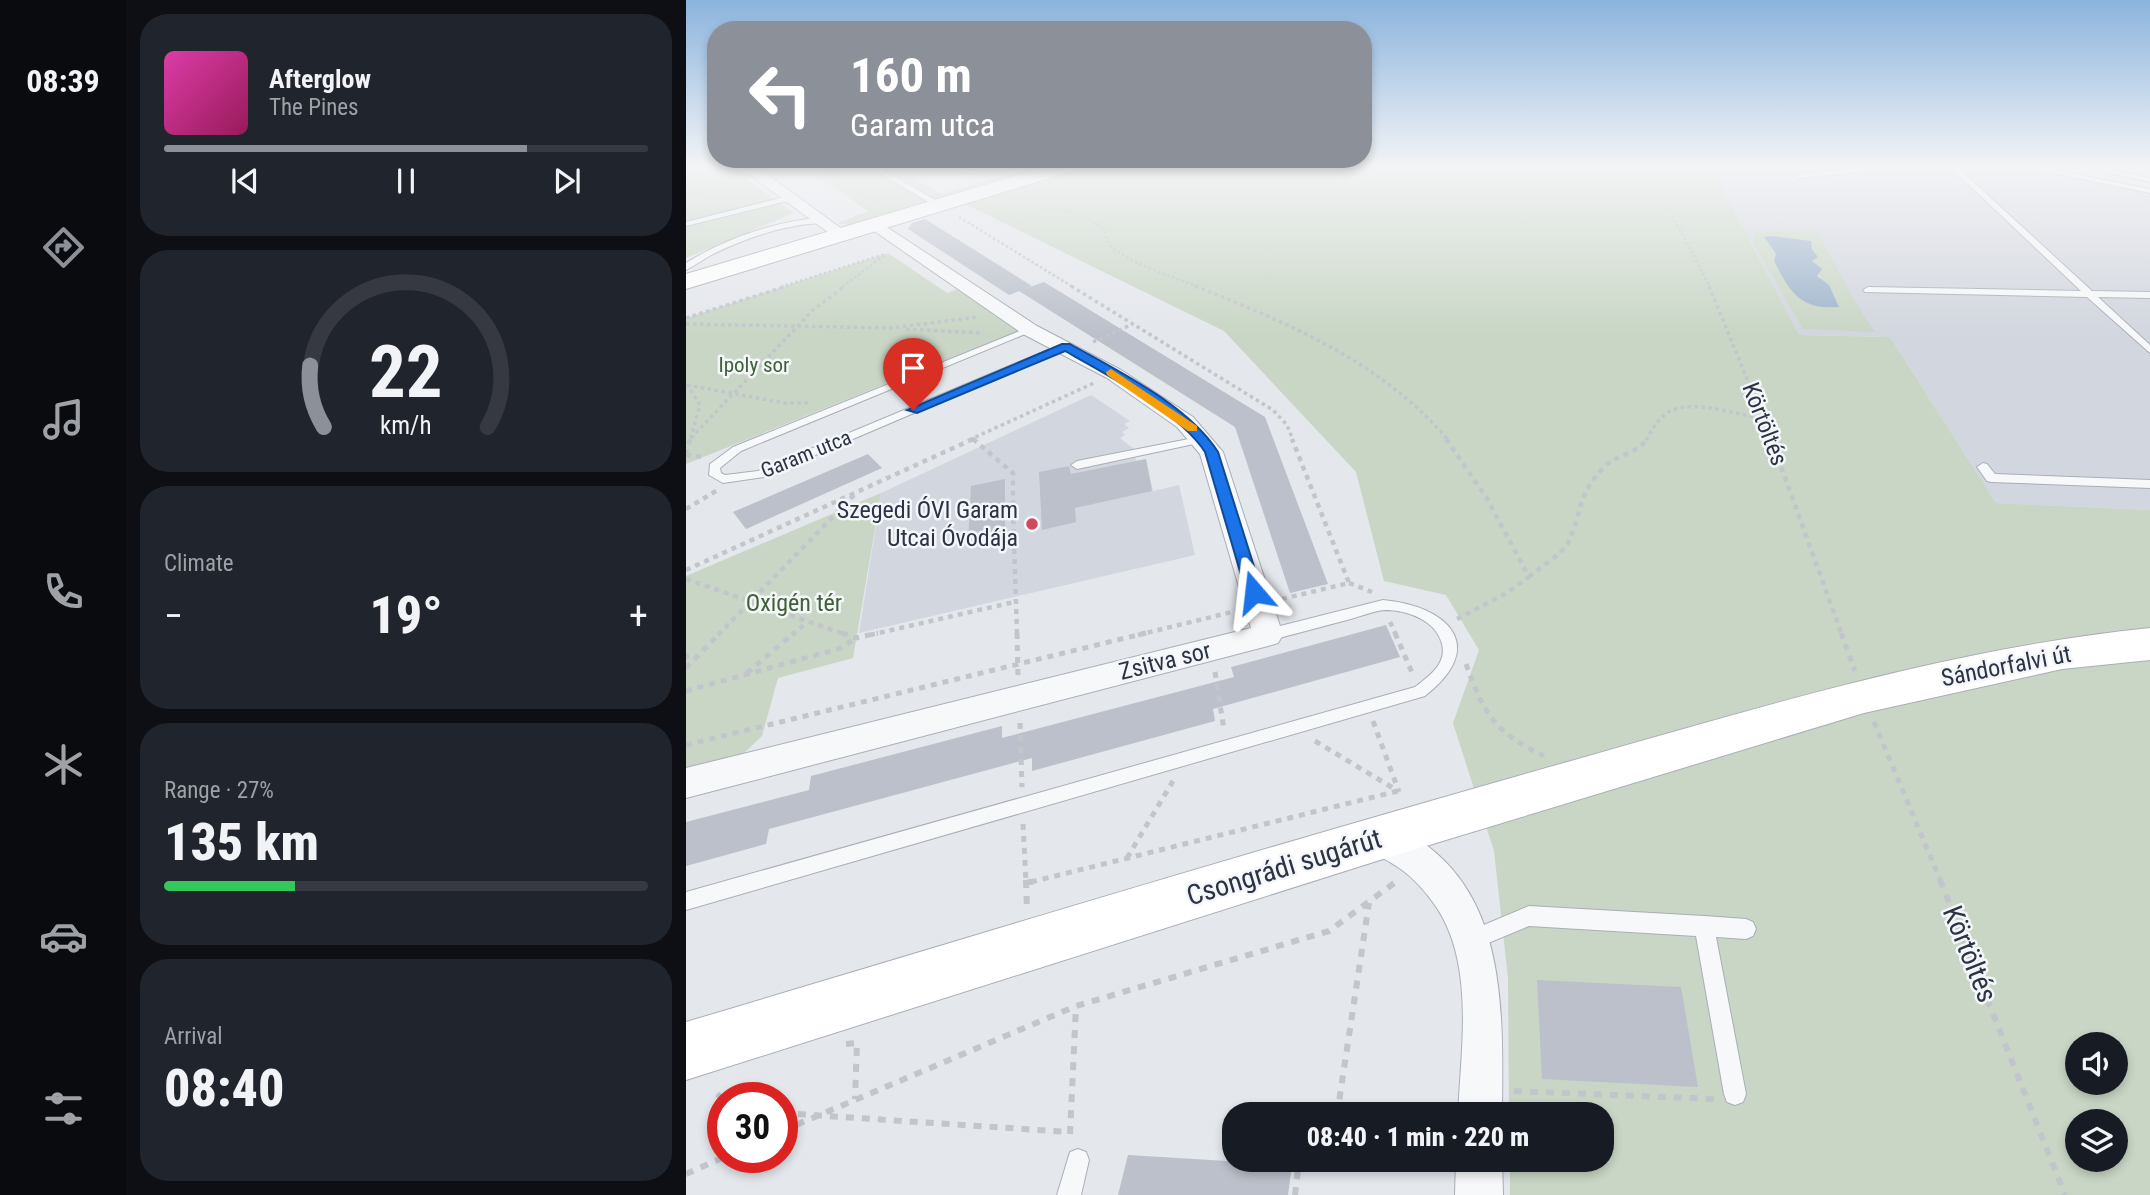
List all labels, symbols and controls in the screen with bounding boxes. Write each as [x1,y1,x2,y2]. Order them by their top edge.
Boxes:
text: 160 m [850,47,972,104]
icon: left [735,49,826,140]
text: 08:39 [26,62,100,100]
text: Afterglow [269,64,371,94]
text: The Pines [269,94,359,121]
text: Garam utca [850,106,995,144]
icon: previous [226,162,264,200]
icon: pause [387,162,425,200]
icon: next [548,162,586,200]
icon: directions [39,223,88,272]
text: 22 [369,330,443,416]
pin [883,338,943,410]
icon: arrive [894,349,932,387]
park label: Ipoly sor [718,353,790,377]
street label: Körtöltés [1736,379,1794,469]
icon: music [39,395,88,444]
text: km/h [380,411,432,440]
street label: Garam utca [757,425,855,483]
place label: Szegedi ÓVI Garam Utcai Óvodája [837,496,1018,552]
marker: Szegedi ÓVI Garam Utcai Óvodája [1024,516,1040,532]
text: Climate [164,550,234,577]
position arrow [1217,555,1291,629]
icon: phone [39,567,88,616]
text: 19° [369,585,443,646]
park label: Oxigén tér [746,589,842,617]
text: − [164,594,183,638]
text: + [629,594,648,638]
street label: Zsitva sor [1116,636,1214,686]
street label: Sándorfalvi út [1939,640,2073,692]
icon: climate [39,740,88,789]
text: Range · 27% [164,777,274,804]
text: 135 km [164,812,319,873]
street label: Csongrádi sugárút [1183,822,1385,912]
street label: Körtöltés [1936,901,2004,1007]
icon: car [39,912,88,961]
text: Arrival [164,1023,223,1050]
map controls [2065,1032,2128,1172]
button: sound [2065,1032,2128,1095]
text: 08:40 [164,1058,284,1119]
speed limit sign: 30 [707,1082,798,1173]
icon: filters [39,1084,88,1133]
button: layers [2065,1109,2128,1172]
text: 08:40 · 1 min · 220 m [1307,1122,1529,1152]

